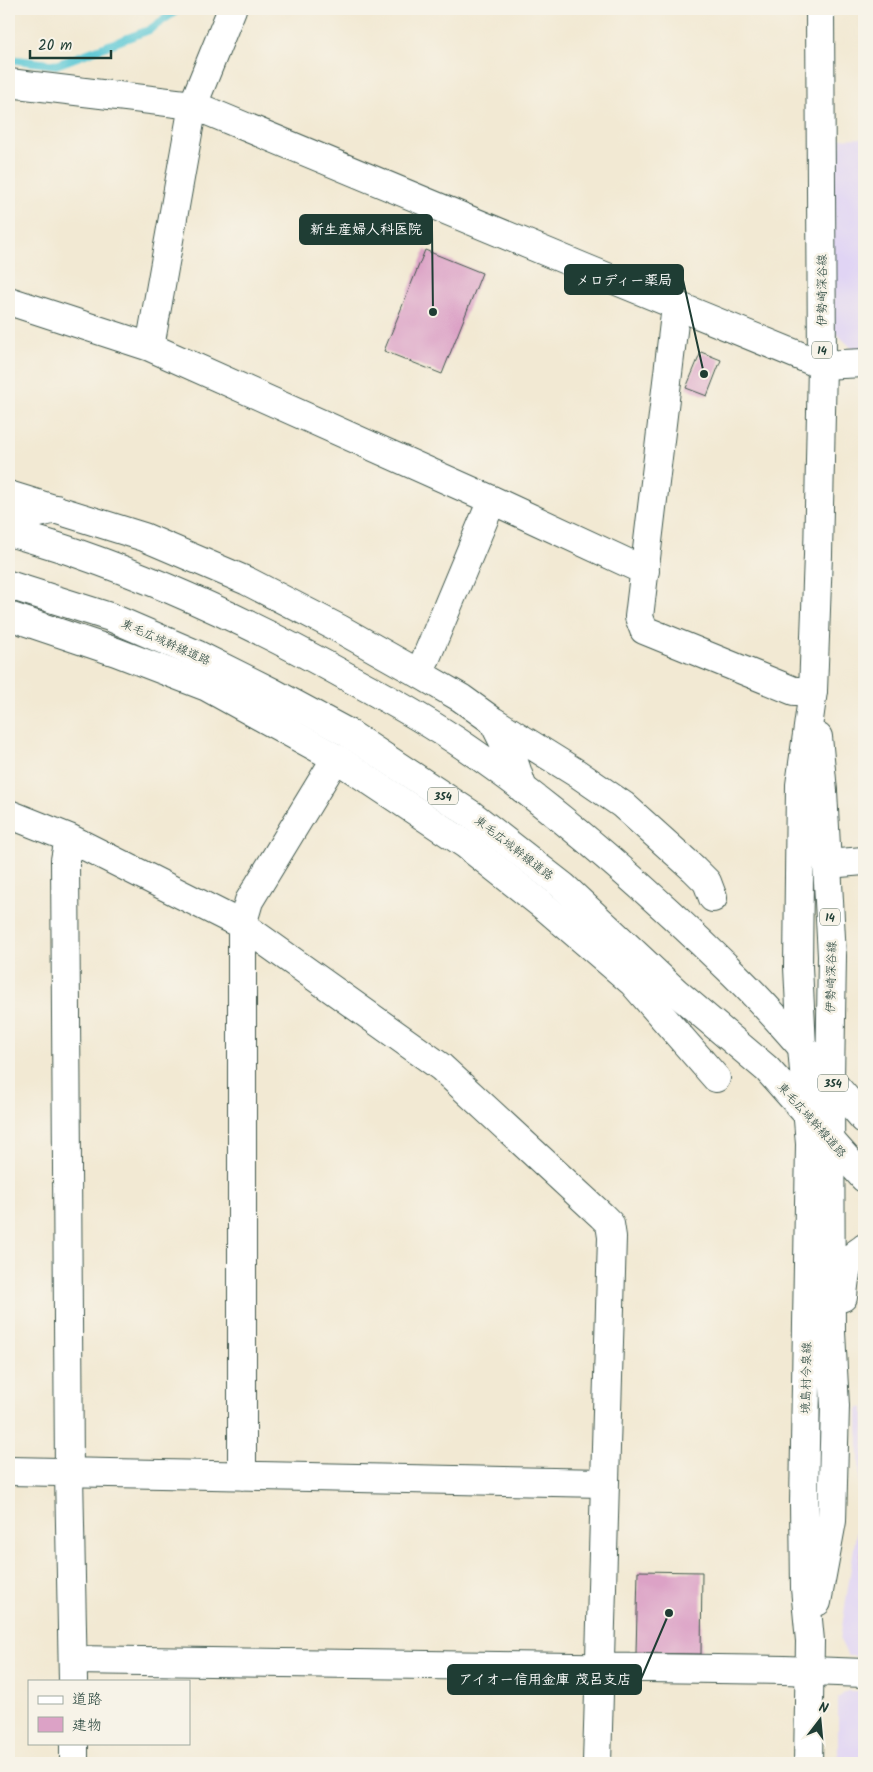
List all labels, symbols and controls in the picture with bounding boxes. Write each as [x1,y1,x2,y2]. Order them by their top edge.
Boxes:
scale bar [30,28,111,60]
text: 20 m [38,34,72,58]
callout: 新生産婦人科医院 [300,215,432,244]
text: 新生産婦人科医院 [310,219,422,241]
street label: 伊勢崎深谷線 [813,254,832,326]
callout: メロディー薬局 [565,265,683,294]
text: メロディー薬局 [576,270,672,292]
road number: 14 [812,342,832,358]
street label: 東毛広域幹線道路 [118,614,214,671]
road number: 354 [428,788,458,804]
street label: 東毛広域幹線道路 [470,811,557,885]
road number: 14 [820,909,840,926]
street label: 伊勢崎深谷線 [821,941,842,1013]
road number: 354 [818,1074,848,1092]
street label: 東毛広域幹線道路 [772,1078,851,1162]
street label: 境島村今泉線 [796,1342,817,1414]
callout: アイオー信用金庫 茂呂支店 [448,1665,641,1694]
text: アイオー信用金庫 茂呂支店 [459,1669,631,1691]
legend [28,1680,190,1744]
text: 道路 [72,1688,102,1712]
north arrow [796,1694,846,1744]
text: N [816,1697,831,1720]
text: 建物 [72,1714,102,1738]

